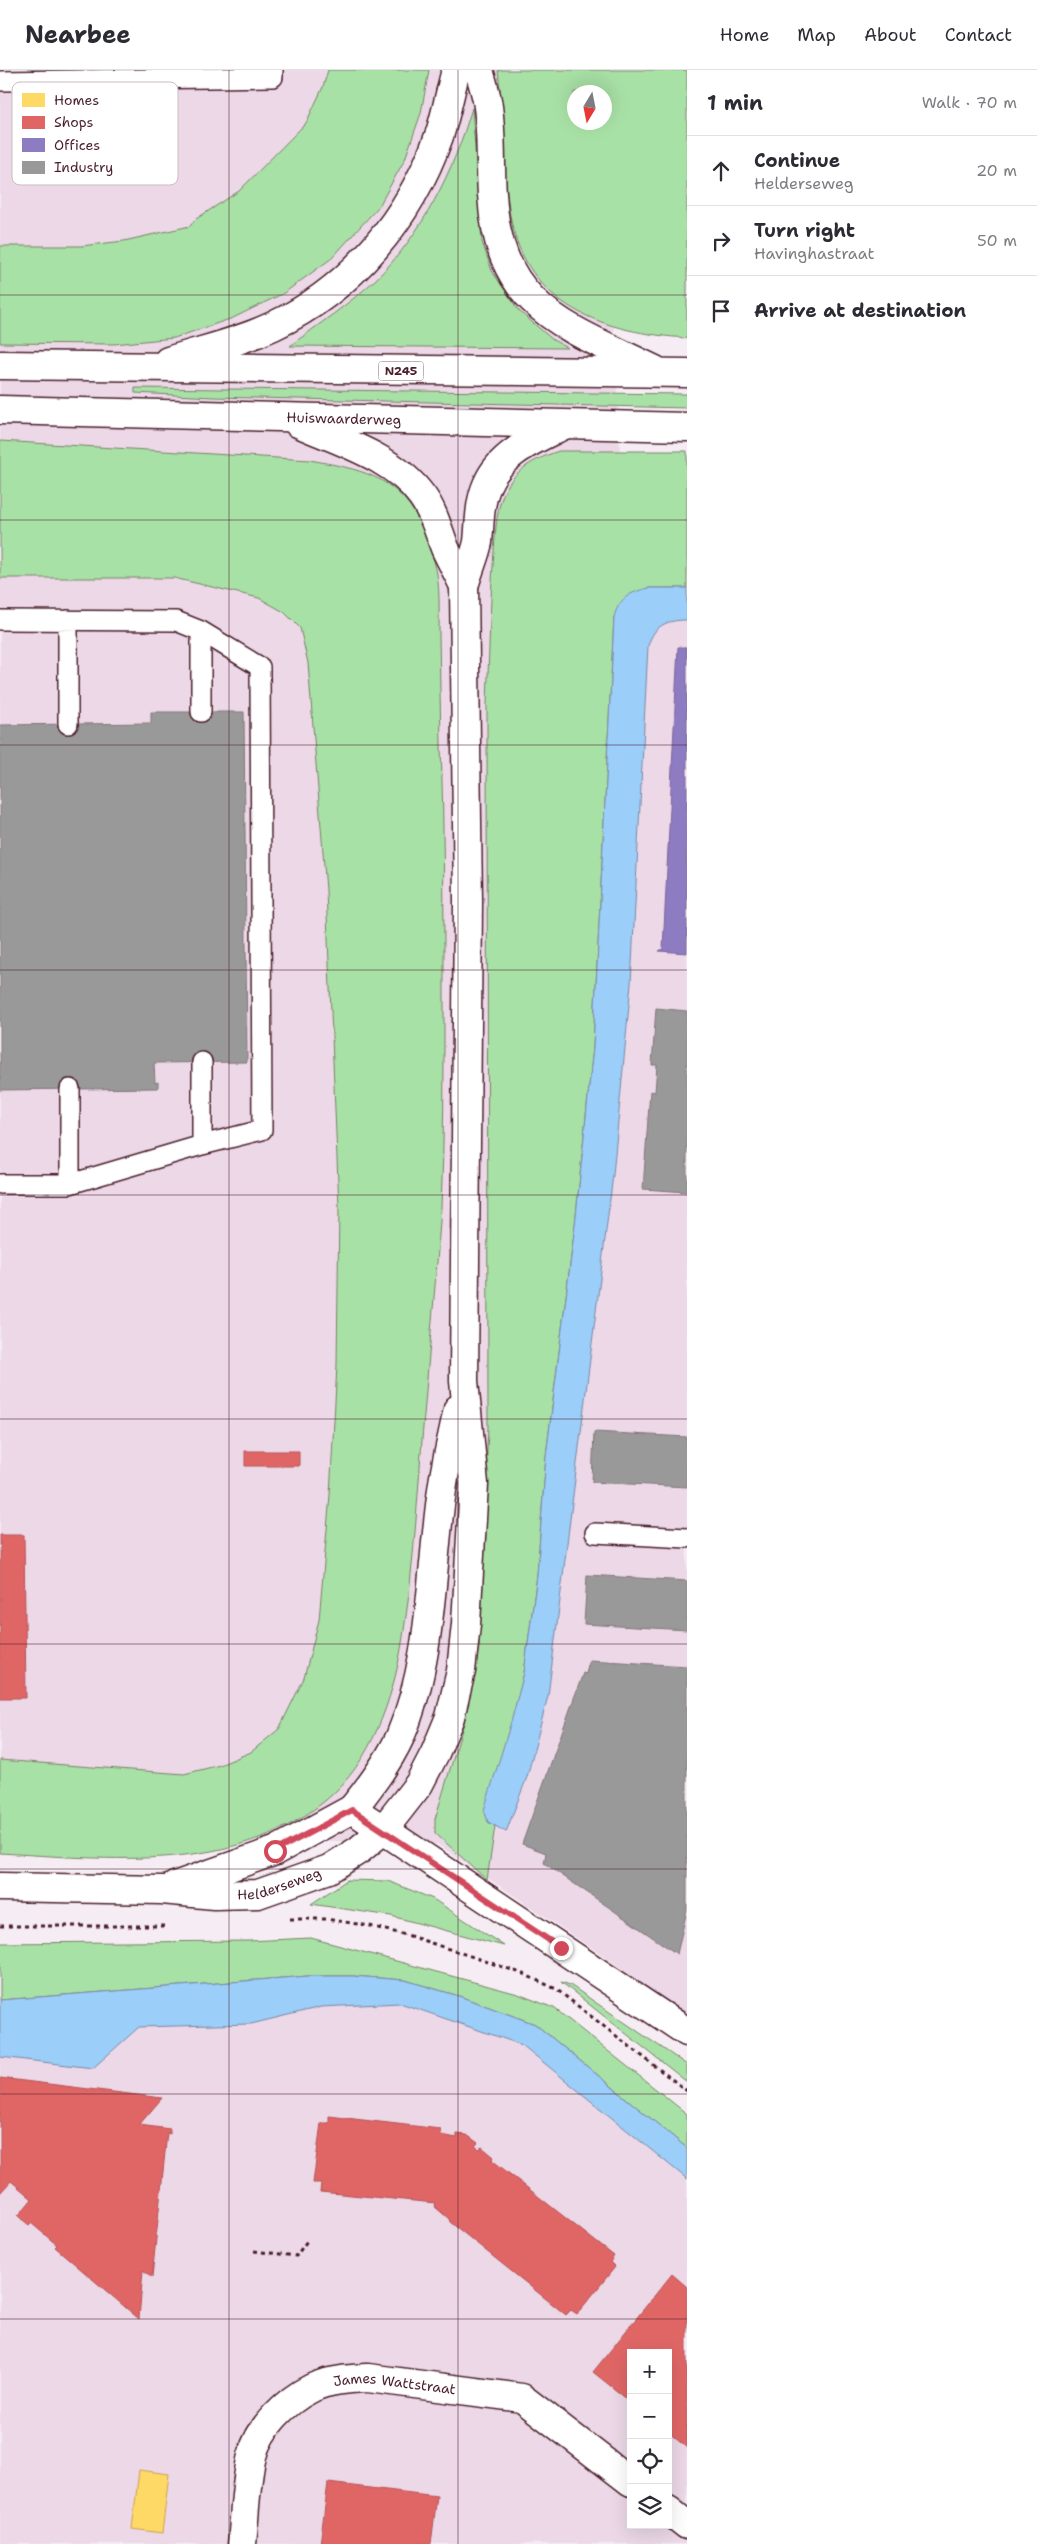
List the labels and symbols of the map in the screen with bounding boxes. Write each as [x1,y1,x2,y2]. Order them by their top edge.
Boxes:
legend [12,82,178,185]
north arrow [567,85,612,130]
text: Homes [54,91,99,109]
text: Shops [54,113,93,131]
text: Offices [54,136,100,154]
text: Industry [54,158,113,176]
road number: N245 [378,362,424,380]
street label: Huiswaarderweg [286,408,402,429]
route start [264,1840,287,1863]
street label: Helderseweg [237,1863,324,1903]
route end [550,1937,573,1960]
street label: James Wattstraat [332,2369,457,2398]

